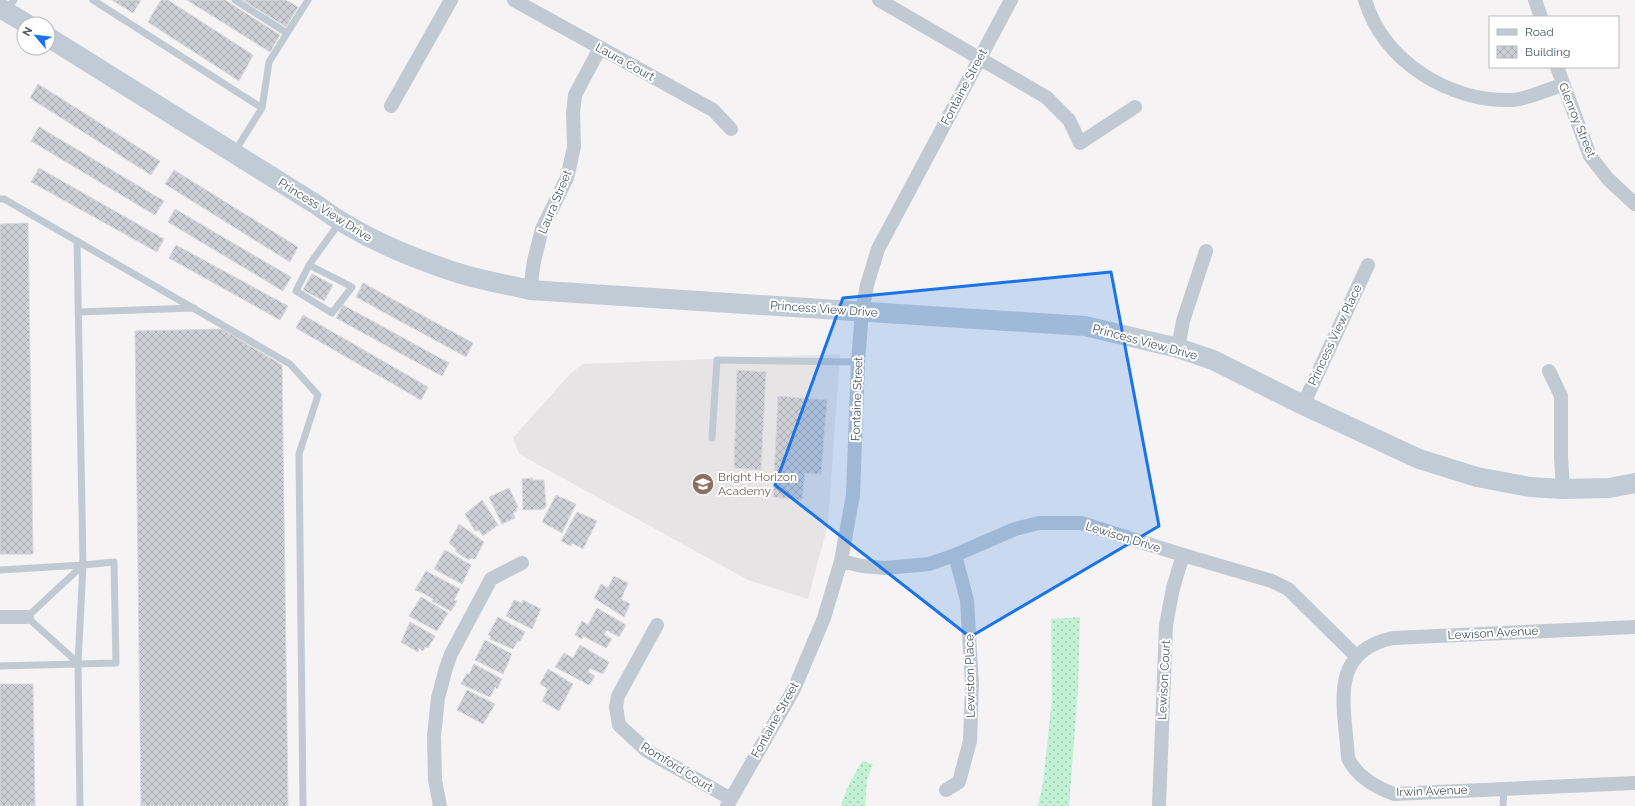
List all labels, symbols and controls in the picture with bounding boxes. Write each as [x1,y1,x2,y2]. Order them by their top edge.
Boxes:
north arrow [16,16,56,56]
legend [1489,16,1619,68]
text: N [20,25,35,38]
text: Road [1525,25,1554,39]
street label: Laura Court [593,40,657,84]
text: Building [1525,45,1571,59]
street label: Fontaine Street [938,46,990,128]
street label: Glenroy Street [1556,81,1598,159]
street label: Laura Street [535,168,575,236]
street label: Princess View Drive [276,175,374,245]
street label: Princess View Place [1305,282,1365,388]
street label: Princess View Drive [770,298,878,320]
street label: Princess View Drive [1091,321,1199,363]
street label: Fontaine Street [849,357,865,441]
place label: Bright Horizon Academy [718,470,797,498]
school or university icon: Bright Horizon Academy [690,471,716,497]
street label: Lewison Drive [1084,519,1162,555]
street label: Lewison Avenue [1447,624,1539,642]
street label: Lewiston Place [962,634,978,718]
street label: Lewison Court [1155,640,1173,720]
street label: Fontaine Street [748,680,802,760]
street label: Romford Court [639,739,715,795]
street label: Irwin Avenue [1396,783,1468,799]

